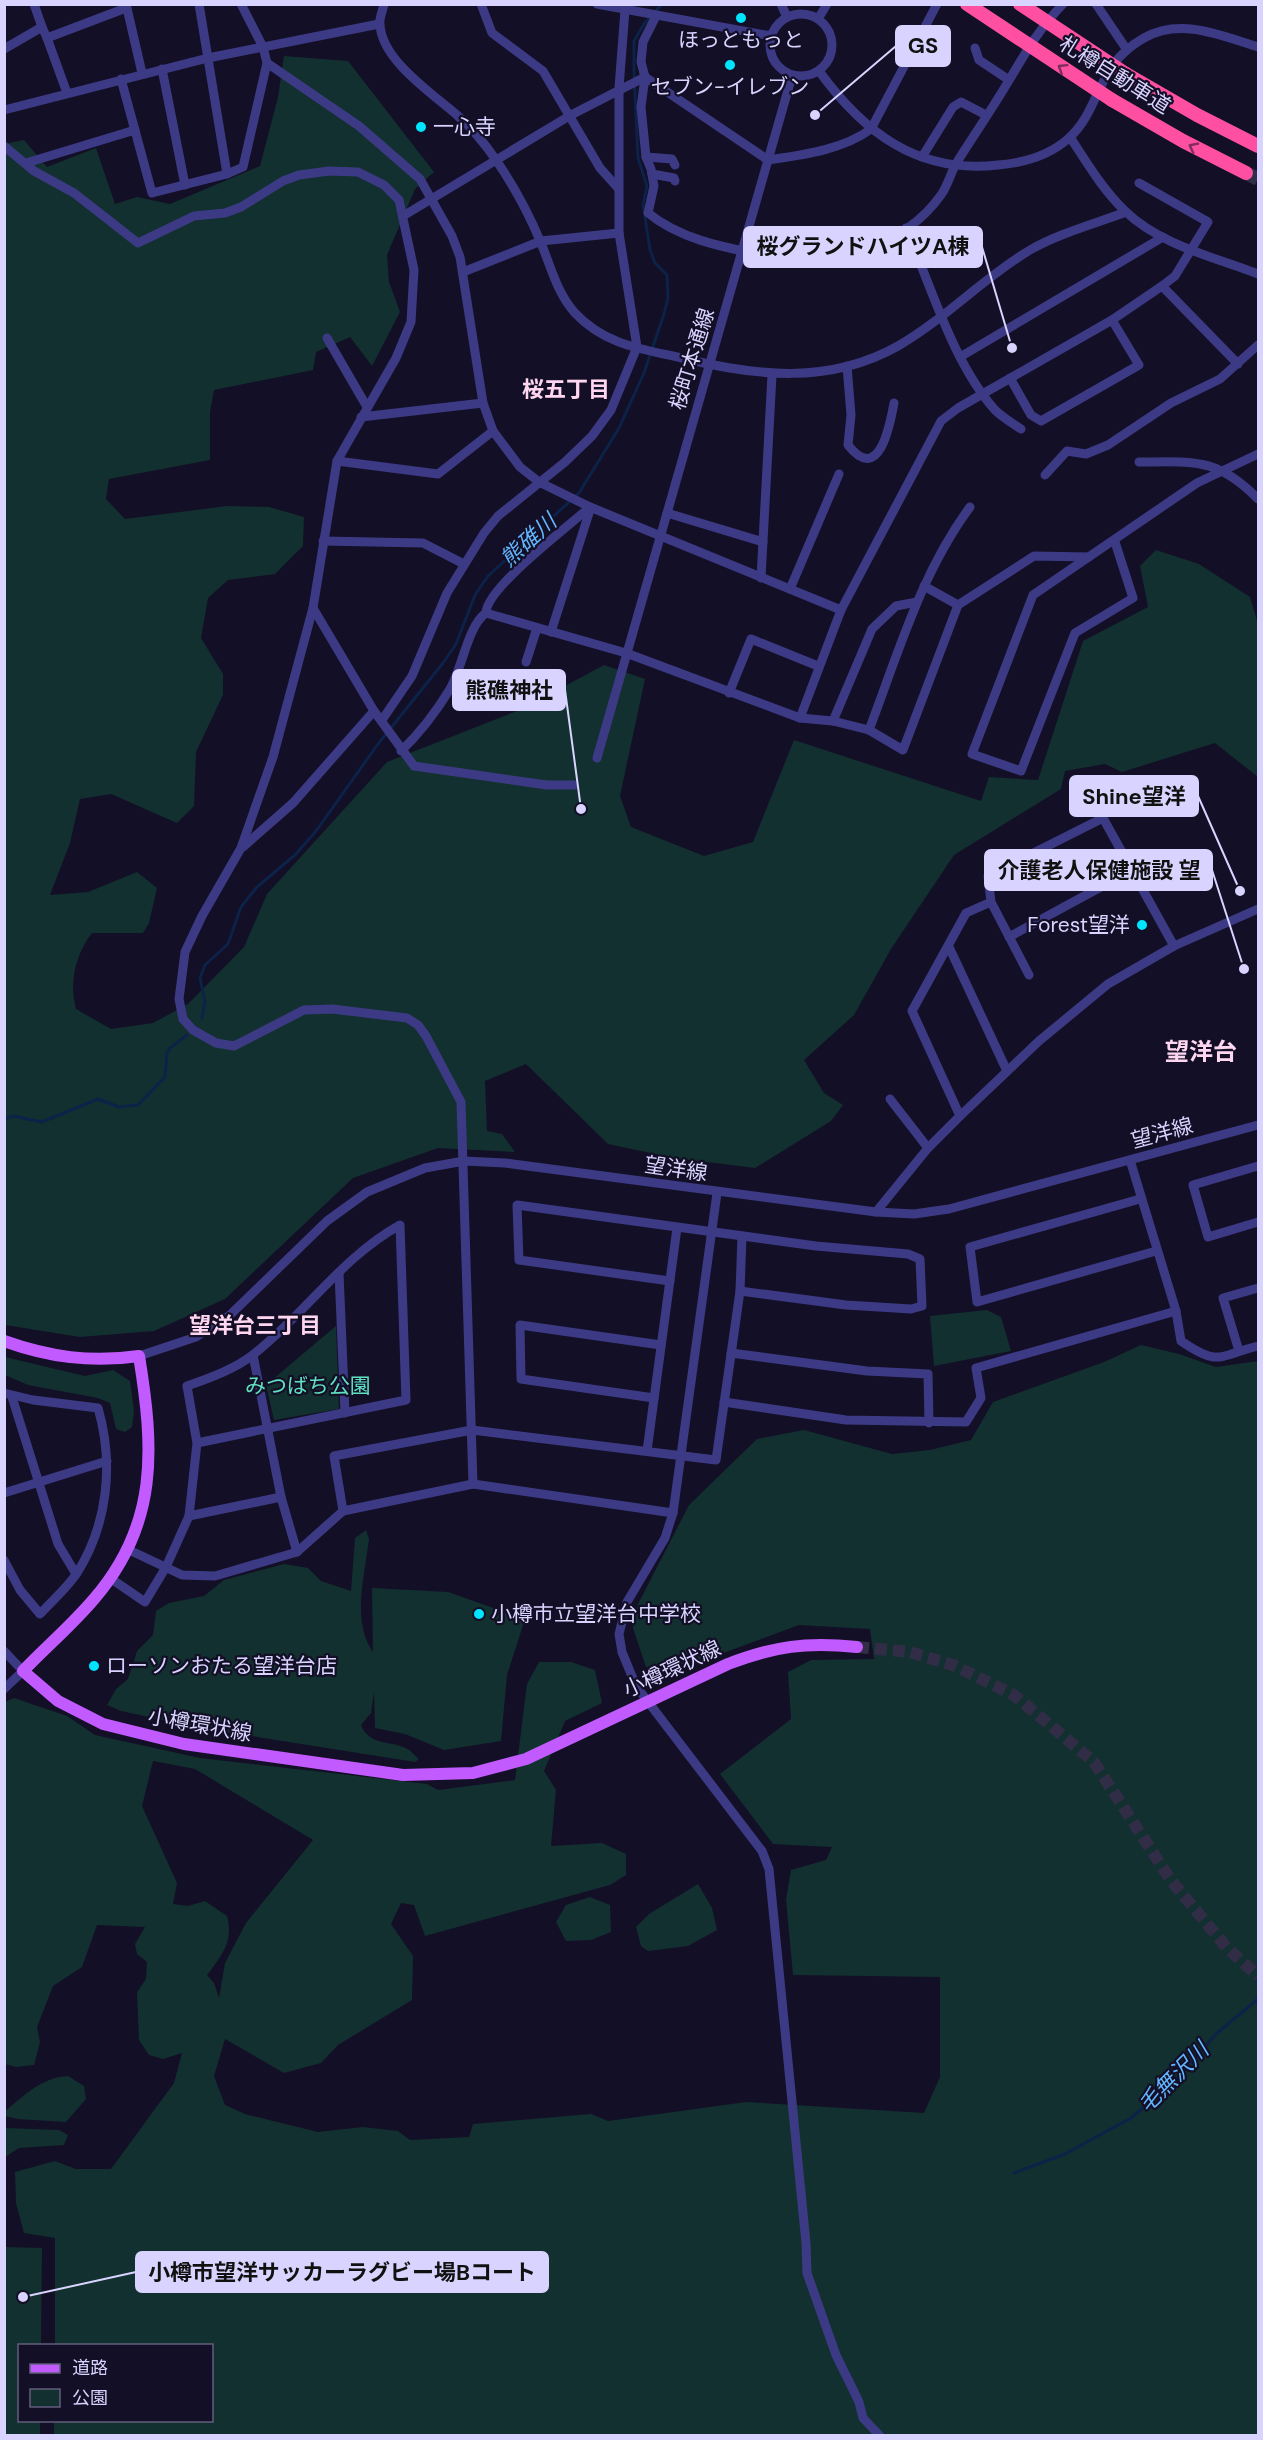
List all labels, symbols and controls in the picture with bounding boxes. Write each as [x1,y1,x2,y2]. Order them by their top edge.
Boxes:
marker: ほっともっと [734,11,748,25]
place label: ほっともっと [678,26,804,54]
callout: GS [896,26,950,66]
street label: 札樽自動車道 [1054,30,1176,120]
text: GS [908,31,938,60]
marker: セブン-イレブン [723,58,737,72]
one-way arrow [1058,64,1068,76]
place label: セブン-イレブン [651,73,809,101]
place label: 一心寺 [433,113,496,141]
marker: 一心寺 [414,120,428,134]
one-way arrow [1189,142,1200,154]
callout: 桜グランドハイツA棟 [744,227,982,267]
text: 桜グランドハイツA棟 [756,232,970,261]
street label: 桜町本通線 [663,305,721,413]
district label: 桜五丁目 [522,375,610,404]
water label: 熊碓川 [494,506,564,573]
callout: 熊礁神社 [453,670,565,710]
text: 熊礁神社 [465,676,553,705]
callout: Shine望洋 [1070,776,1198,816]
text: Shine望洋 [1082,782,1186,811]
callout: 介護老人保健施設 望 [985,850,1212,890]
text: 介護老人保健施設 望 [997,856,1201,885]
place label: Forest望洋 [1027,911,1130,939]
marker: Forest望洋 [1135,918,1149,932]
district label: 望洋台 [1165,1036,1237,1067]
street label: 望洋線 [1128,1111,1196,1155]
street label: 望洋線 [643,1151,709,1187]
district label: 望洋台三丁目 [189,1311,321,1340]
park label: みつばち公園 [245,1372,371,1400]
place label: 小樽市立望洋台中学校 [491,1600,701,1628]
marker: 小樽市立望洋台中学校 [472,1607,486,1621]
street label: 小樽環状線 [619,1634,725,1704]
place label: ローソンおたる望洋台店 [106,1652,337,1680]
marker: ローソンおたる望洋台店 [87,1659,101,1673]
street label: 小樽環状線 [146,1702,254,1748]
water label: 毛無沢川 [1132,2035,1216,2119]
callout: 小樽市望洋サッカーラグビー場Bコート [136,2252,548,2292]
text: 小樽市望洋サッカーラグビー場Bコート [148,2258,536,2287]
legend [18,2344,213,2422]
text: 道路 [72,2356,108,2380]
text: 公園 [72,2386,108,2410]

